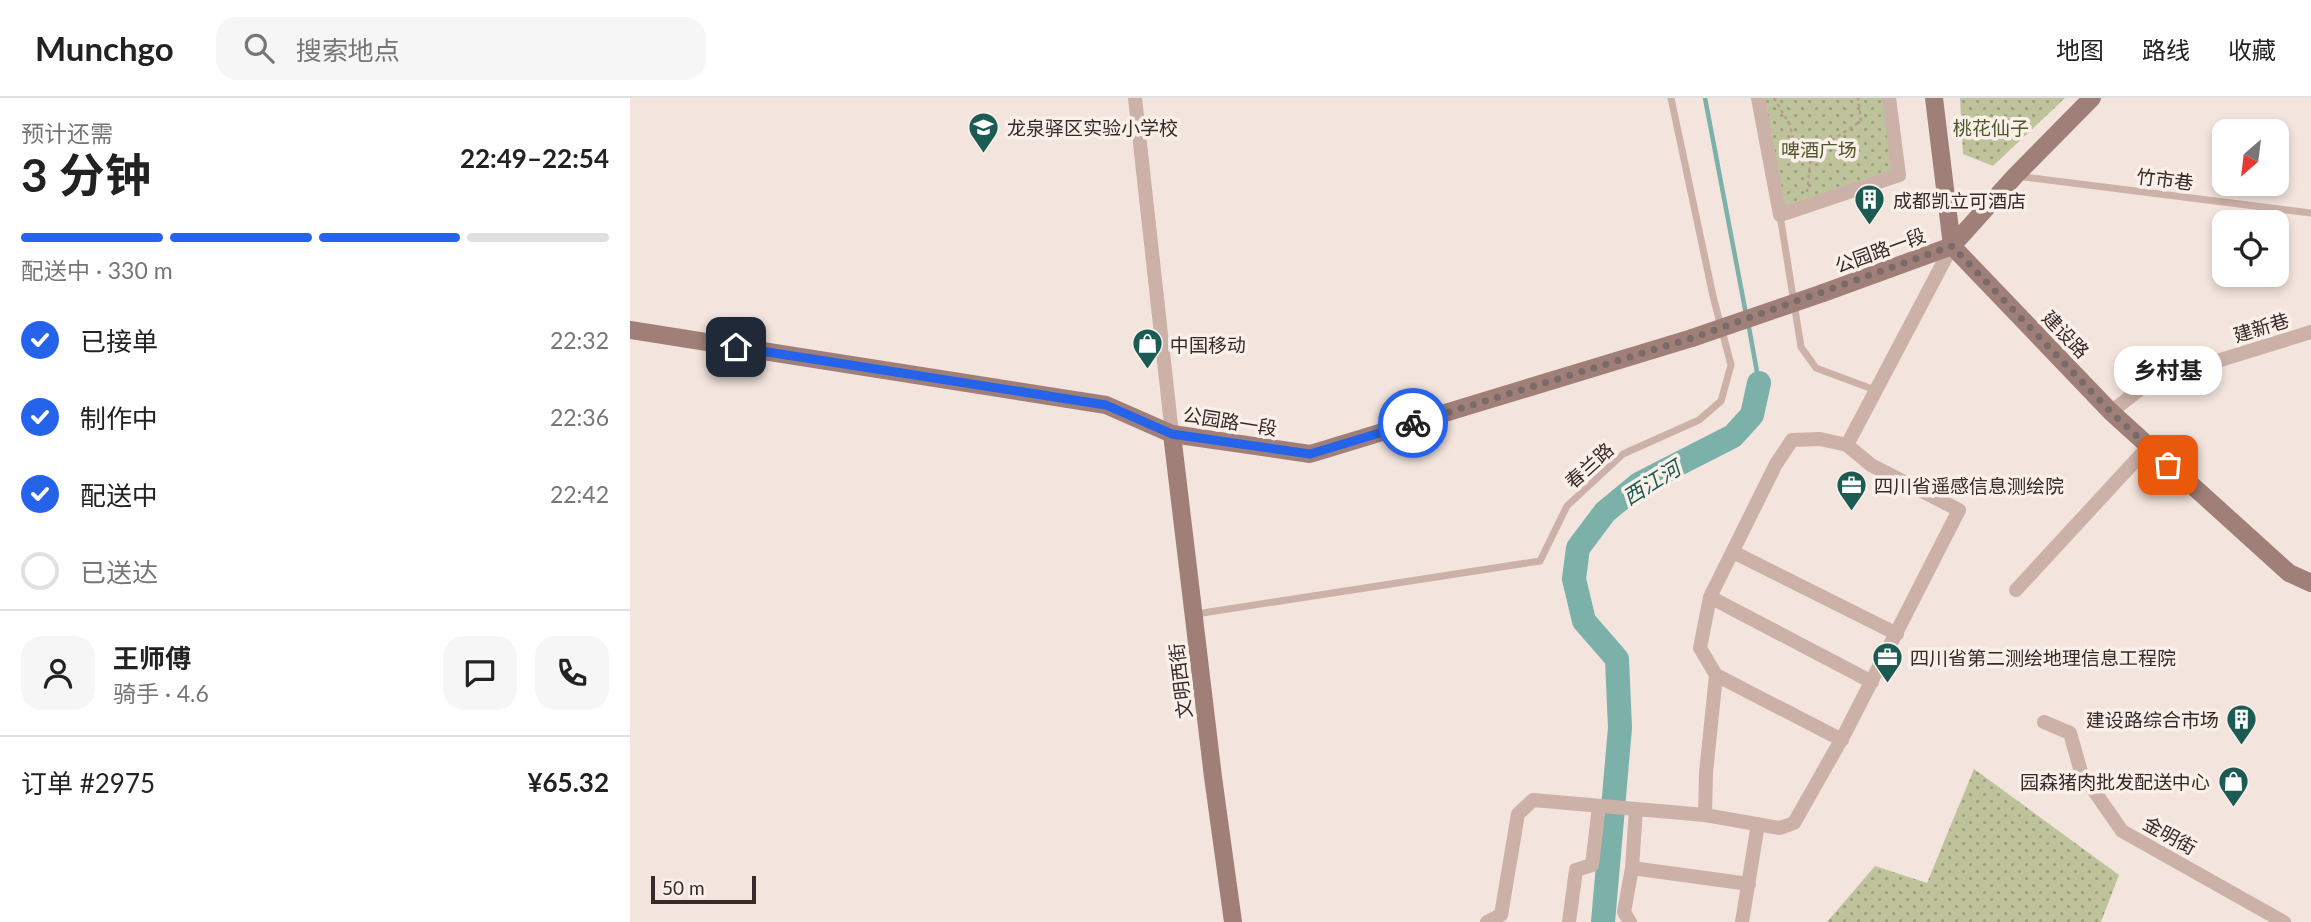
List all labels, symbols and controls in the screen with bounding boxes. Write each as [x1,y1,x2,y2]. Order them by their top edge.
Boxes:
search box [216,17,706,80]
text: Munchgo [35,28,174,68]
icon: search [240,29,278,67]
text: 搜索地点 [296,34,400,66]
text: 地图 [2056,35,2104,64]
text: 路线 [2142,35,2190,64]
text: 收藏 [2228,35,2276,64]
school or university icon: 龙泉驿区实验小学校 [967,110,1001,154]
place label: 龙泉驿区实验小学校 [1007,116,1178,139]
park label: 桃花仙子 [1953,116,2029,139]
text: 预计还需 [21,119,113,147]
north arrow [2212,119,2289,196]
map controls [2212,119,2289,287]
park label: 啤酒广场 [1781,138,1857,161]
text: 22:49–22:54 [460,142,609,174]
text: 3 分钟 [21,147,151,202]
street label: 竹市巷 [2135,164,2195,194]
building icon: 成都凯立可酒店 [1853,183,1887,227]
place label: 成都凯立可酒店 [1893,189,2026,212]
button: locate [2212,210,2289,287]
street label: 公园路一段 [1831,223,1929,277]
text: 配送中 · 330 m [21,256,173,284]
street label: 建设路 [2038,306,2094,362]
street label: 建新巷 [2230,308,2292,346]
pin [706,317,766,377]
icon: check [21,321,59,359]
text: 已接单 [80,325,158,357]
text: 22:32 [550,326,609,354]
shop icon: 中国移动 [1130,327,1164,371]
icon: home [717,328,755,366]
place label: 中国移动 [1170,333,1246,356]
callout: 乡村基 [2114,346,2222,395]
text: 乡村基 [2134,356,2203,384]
courier [1378,388,1448,458]
icon: check [21,398,59,436]
text: 制作中 [80,402,158,434]
street label: 公园路一段 [1181,402,1279,440]
text: 22:36 [550,403,609,431]
icon: bike [1394,404,1432,442]
pin [2138,435,2198,495]
street label: 春兰路 [1560,437,1618,493]
icon: bag [2149,446,2187,484]
water label: 西江河 [1618,453,1688,509]
office icon: 四川省遥感信息测绘院 [1834,468,1868,512]
place label: 四川省遥感信息测绘院 [1874,474,2064,497]
icon: check [21,475,59,513]
text: 配送中 [80,479,158,511]
text: 22:42 [550,480,609,508]
text: 已送达 [80,556,158,588]
button: person [21,636,95,710]
button: chat [443,636,517,710]
button: phone [535,636,609,710]
office icon: 四川省第二测绘地理信息工程院 [1870,640,1904,684]
text: 王师傅 [113,642,191,674]
street label: 文明西街 [1164,642,1196,720]
place label: 四川省第二测绘地理信息工程院 [1910,646,2176,669]
text: 骑手 · 4.6 [113,679,209,707]
building icon: 建设路综合市场 [2225,702,2259,746]
place label: 建设路综合市场 [2086,708,2219,731]
shop icon: 园森猪肉批发配送中心 [2216,764,2250,808]
text: ¥65.32 [527,766,609,798]
text: 订单 #2975 [21,767,155,799]
place label: 园森猪肉批发配送中心 [2020,770,2210,793]
street label: 金明街 [2139,811,2201,859]
scale bar [651,873,756,905]
text: 50 m [662,876,705,899]

